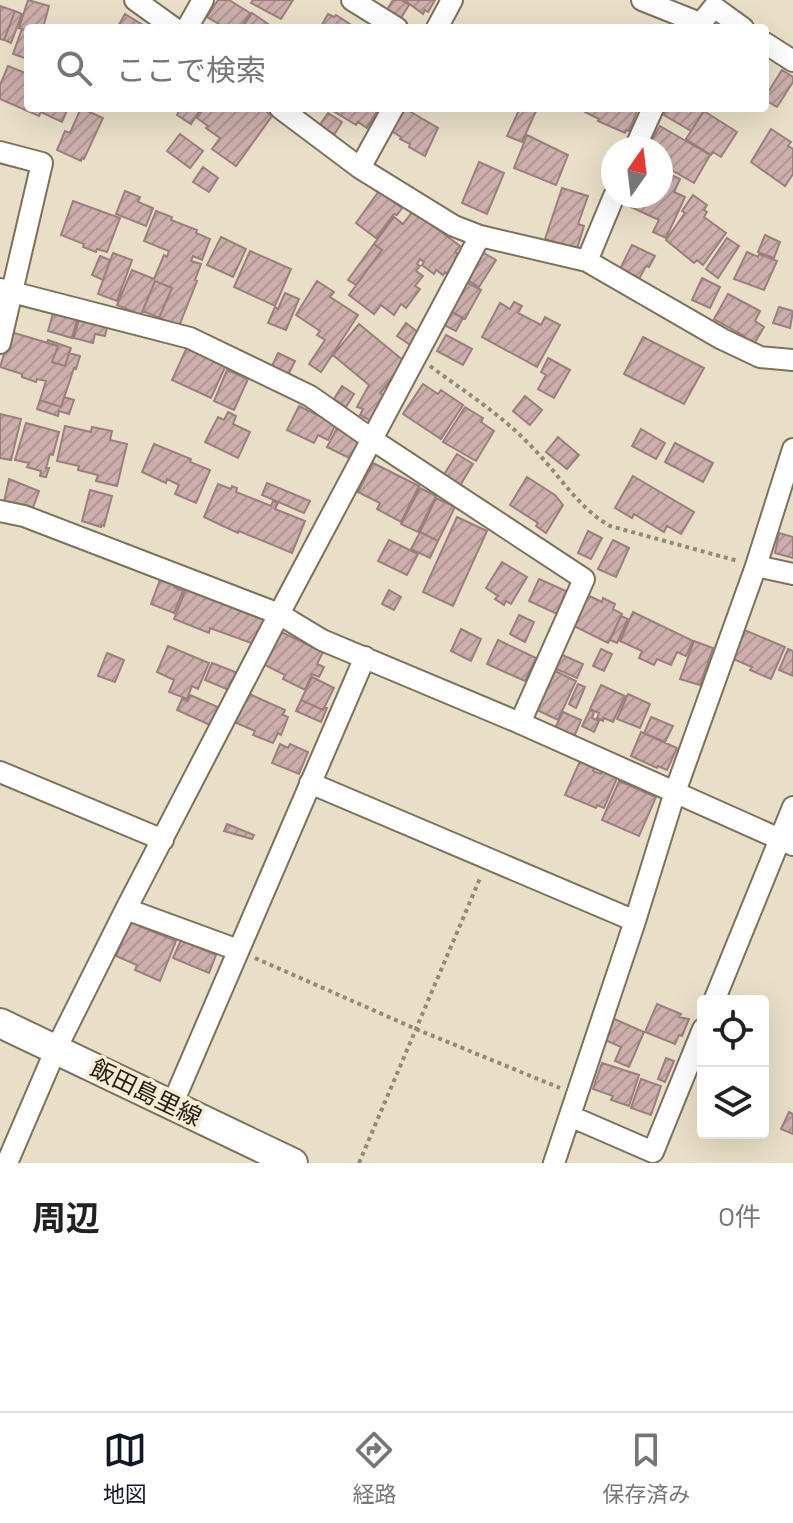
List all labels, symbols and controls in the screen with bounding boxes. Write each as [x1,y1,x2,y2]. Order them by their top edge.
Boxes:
search box [24,24,769,112]
icon: search [52,46,96,90]
text: ここで検索 [116,51,266,90]
north arrow [601,136,673,208]
map controls [697,995,769,1139]
button: locate [697,995,769,1067]
street label: 飯田島里線 [85,1052,207,1133]
button: layers [697,1067,769,1139]
text: 周辺 [32,1197,100,1240]
text: 0件 [718,1200,761,1234]
tab: 地図 [103,1428,147,1508]
tab: 経路 [352,1428,396,1508]
tab: 保存済み [602,1428,690,1508]

